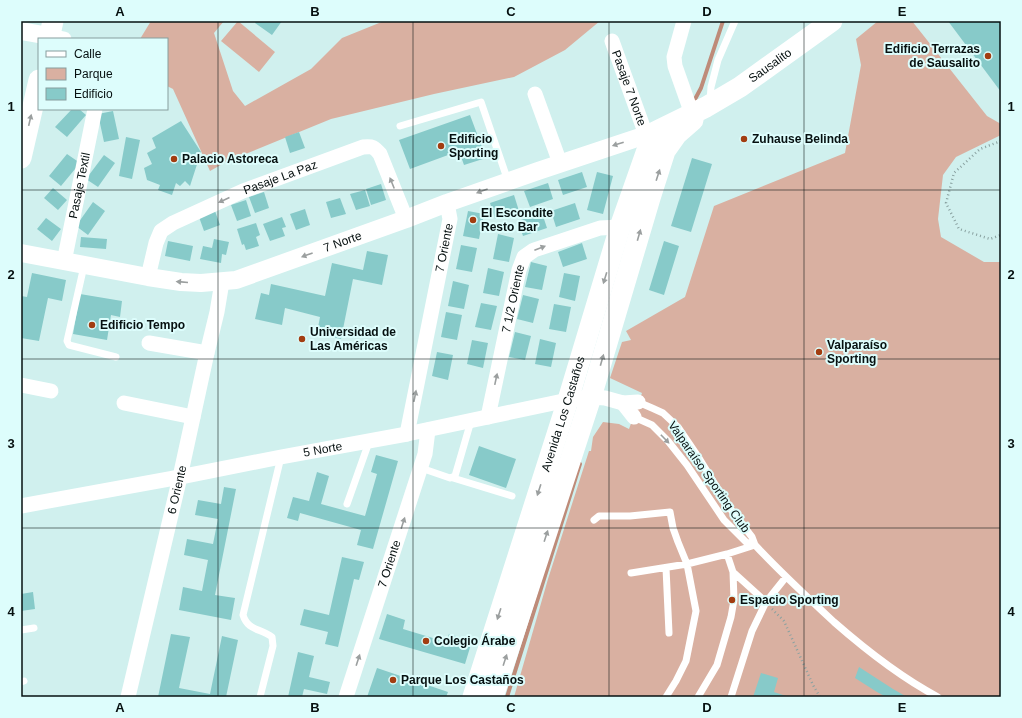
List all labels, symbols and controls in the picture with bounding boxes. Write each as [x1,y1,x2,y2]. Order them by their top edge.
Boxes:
text: A [115,4,125,19]
text: B [310,4,320,19]
text: C [506,4,516,19]
text: D [702,4,712,19]
text: E [898,4,907,19]
legend [38,38,168,110]
place label: Edificio Terrazas de Sausalito [885,42,980,70]
street label: Sausalito [746,45,794,86]
text: Calle [74,47,102,61]
street label: Pasaje 7 Norte [609,48,649,128]
marker: Edificio Terrazas de Sausalito [983,51,993,61]
text: Parque [74,67,113,81]
text: Edificio [74,87,113,101]
text: 1 [7,99,15,114]
text: 1 [1007,99,1015,114]
one-way arrow [27,113,33,126]
place label: Edificio Sporting [449,132,498,160]
place label: Zuhause Belinda [752,132,848,146]
marker: Zuhause Belinda [739,134,749,144]
marker: Edificio Sporting [436,141,446,151]
one-way arrow [612,141,624,147]
street label: Pasaje Textil [66,151,93,220]
place label: Palacio Astoreca [182,152,279,166]
marker: Palacio Astoreca [169,154,179,164]
street label: Pasaje La Paz [241,157,319,197]
one-way arrow [655,168,661,180]
one-way arrow [388,176,394,188]
one-way arrow [475,188,487,194]
one-way arrow [219,197,230,203]
place label: El Escondite Resto Bar [481,206,553,234]
marker: El Escondite Resto Bar [468,215,478,225]
street label: 7 Oriente [433,222,456,273]
street label: 7 Norte [322,228,364,255]
one-way arrow [636,229,642,241]
one-way arrow [535,245,547,251]
one-way arrow [301,252,313,258]
street label: 7 1/2 Oriente [499,262,528,334]
text: 2 [7,267,15,282]
text: 2 [1007,267,1015,282]
one-way arrow [602,272,608,284]
one-way arrow [175,279,188,285]
place label: Edificio Tempo [100,318,185,332]
marker: Edificio Tempo [87,320,97,330]
place label: Universidad de Las Américas [310,325,396,353]
marker: Universidad de Las Américas [297,334,307,344]
place label: Valparaíso Sporting [827,338,887,366]
marker: Valparaíso Sporting [814,347,824,357]
one-way arrow [599,354,605,366]
street label: Avenida Los Castaños [539,355,588,473]
one-way arrow [494,373,500,385]
one-way arrow [412,390,418,402]
street label: Valparaíso Sporting Club [665,419,753,536]
one-way arrow [661,433,670,444]
text: 3 [7,436,15,451]
text: 3 [1007,436,1015,451]
street label: 5 Norte [302,439,344,460]
street label: 6 Oriente [164,464,189,515]
one-way arrow [536,485,542,497]
one-way arrow [400,517,406,529]
one-way arrow [543,530,549,542]
street label: 7 Oriente [375,538,404,590]
place label: Espacio Sporting [740,593,839,607]
marker: Espacio Sporting [727,595,737,605]
text: 4 [7,604,15,619]
text: 4 [1007,604,1015,619]
one-way arrow [496,608,502,620]
place label: Colegio Árabe [434,633,516,648]
marker: Colegio Árabe [421,636,431,646]
one-way arrow [355,654,361,666]
one-way arrow [502,654,508,666]
place label: Parque Los Castaños [401,673,524,687]
marker: Parque Los Castaños [388,675,398,685]
text: A [115,700,125,715]
text: B [310,700,320,715]
text: C [506,700,516,715]
text: D [702,700,712,715]
text: E [898,700,907,715]

